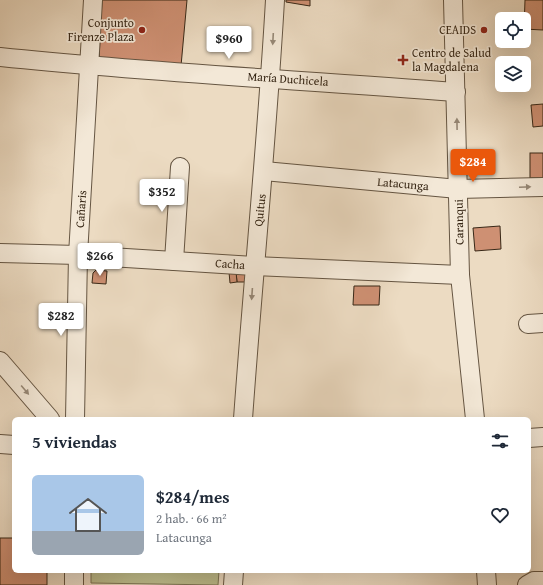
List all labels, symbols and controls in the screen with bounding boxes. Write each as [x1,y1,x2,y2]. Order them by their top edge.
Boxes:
map controls [495,12,531,92]
button: locate [495,12,531,48]
place label: Conjunto Firenze Plaza [68,14,134,45]
place label: CEAIDS [439,21,476,38]
marker: Conjunto Firenze Plaza [137,25,147,35]
marker: CEAIDS [479,25,489,35]
pin: $960 [205,26,253,60]
text: $960 [216,29,242,48]
one-way arrow [270,33,276,46]
place label: Centro de Salud la Magdalena [412,44,492,75]
marker: Centro de Salud la Magdalena [397,54,409,66]
button: layers [495,56,531,92]
street label: María Duchicela [247,67,329,90]
one-way arrow [454,117,460,130]
pin: $284 [449,149,497,183]
text: $284 [460,152,486,171]
street label: Latacunga [377,173,430,194]
pin: $352 [138,179,186,213]
text: $352 [149,182,175,201]
one-way arrow [519,184,532,190]
street label: Cañaris [71,189,90,228]
street label: Quitus [249,193,270,227]
street label: Caranqui [450,198,467,245]
pin: $266 [76,243,124,277]
text: $266 [87,246,113,265]
street label: Cacha [215,254,246,273]
one-way arrow [249,288,256,300]
pin: $282 [37,303,85,337]
text: $282 [48,306,74,325]
one-way arrow [20,384,29,395]
text: 5 viviendas [32,429,117,454]
icon: filters [489,430,511,452]
text: $284/mes [156,484,230,509]
icon: home [64,491,112,539]
icon: heart [489,504,511,526]
text: 2 hab. · 66 m² [156,509,227,528]
text: Latacunga [156,528,212,547]

